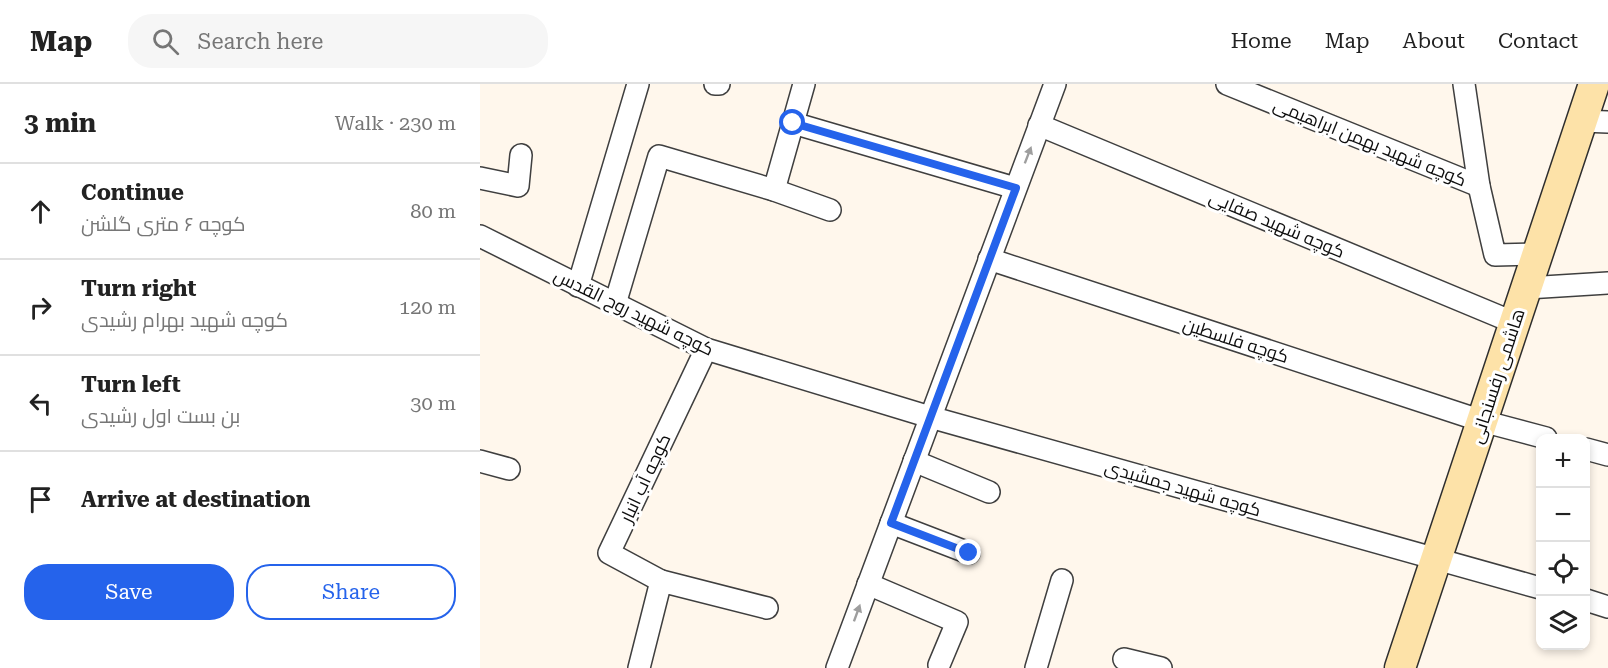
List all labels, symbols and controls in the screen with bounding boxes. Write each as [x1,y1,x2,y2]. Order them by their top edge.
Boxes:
search box [128,14,548,68]
text: Map [30,25,92,58]
icon: search [149,25,182,58]
text: Search here [197,29,323,54]
text: Home [1231,29,1292,53]
text: Map [1325,29,1370,53]
text: About [1403,29,1465,53]
text: Contact [1498,29,1578,53]
street label: کوچه شهید بهمن ابراهیمی [1270,94,1470,192]
text: 3 min [24,108,96,138]
route start [779,109,805,135]
text: Walk · 230 m [335,111,456,135]
one-way arrow [1024,146,1033,164]
text: Continue [81,180,184,205]
street label: کوچه شهید صفایی [1205,186,1348,264]
icon: ahead [24,195,57,228]
text: 80 m [410,199,456,223]
text: کوچه ۶ متری گلشن [81,212,246,236]
street label: کوچه شهید روح القدس [550,264,717,362]
text: Turn right [81,276,196,301]
icon: right [24,291,57,324]
text: 120 m [399,295,456,319]
street label: هاشمی رفسنجانی [1465,306,1530,446]
text: کوچه شهید بهرام رشیدی [81,308,288,332]
street label: کوچه فلسطین [1180,313,1292,369]
text: Turn left [81,372,181,397]
icon: left [24,387,57,420]
text: 30 m [410,391,456,415]
text: بن بست اول رشیدی [81,404,240,428]
street label: کوچه آب انبار [615,430,676,527]
map controls [1536,434,1590,650]
button: + [1536,434,1590,488]
street label: کوچه شهید جمشیدی [1102,456,1264,522]
icon: arrive [24,483,57,516]
text: Arrive at destination [81,487,310,512]
button: − [1536,488,1590,542]
route end [955,539,981,565]
button: locate [1536,542,1590,596]
button: Save [24,564,234,620]
button: Share [246,564,456,620]
button: layers [1536,596,1590,650]
one-way arrow [853,604,863,622]

